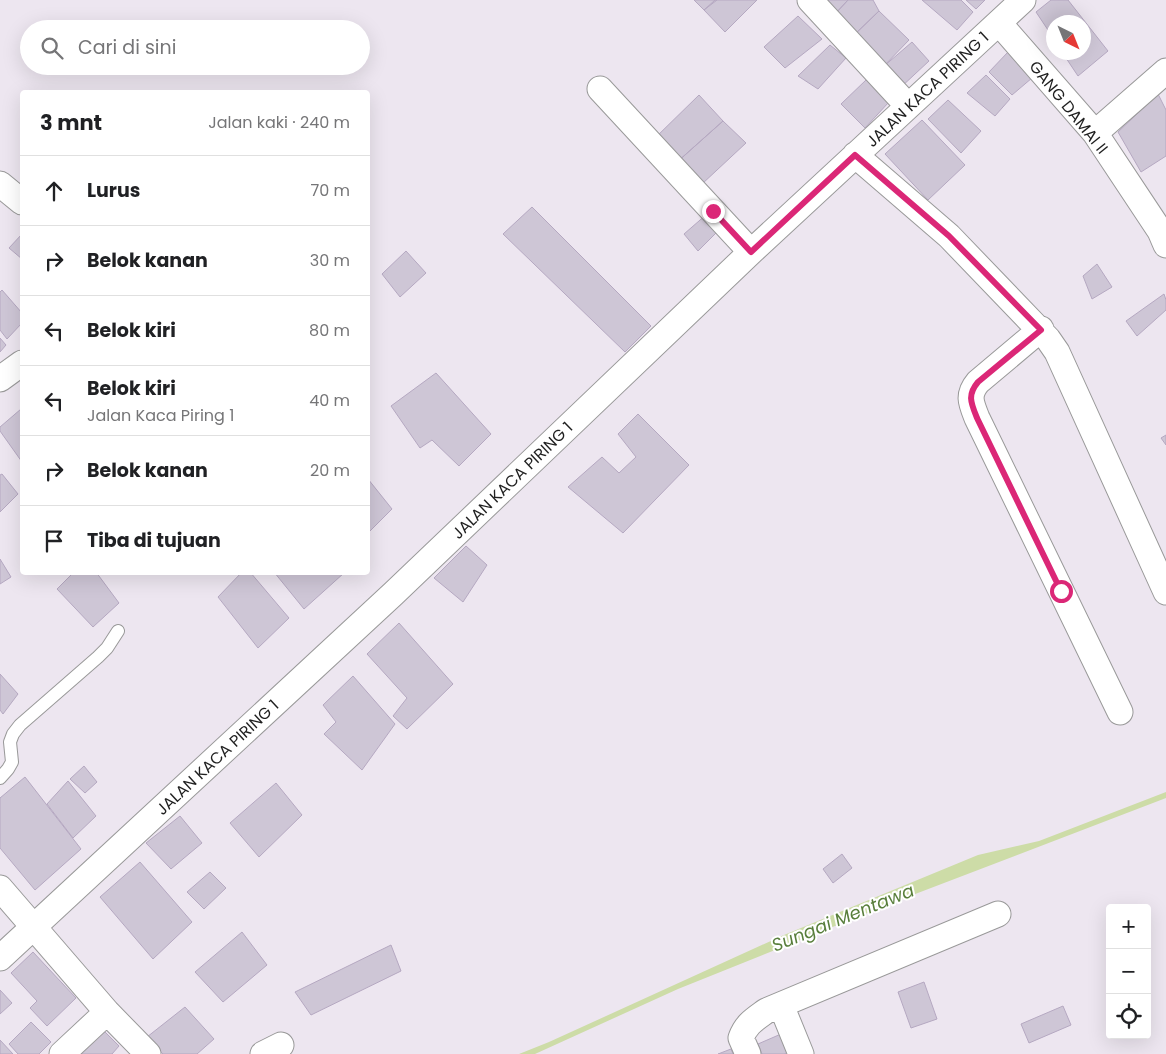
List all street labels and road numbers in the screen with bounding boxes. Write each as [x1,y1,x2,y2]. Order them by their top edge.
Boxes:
street label: JALAN KACA PIRING 1 [861,26,994,152]
street label: GANG DAMAI II [1024,56,1113,159]
street label: JALAN KACA PIRING 1 [447,416,578,544]
street label: JALAN KACA PIRING 1 [151,694,284,820]

